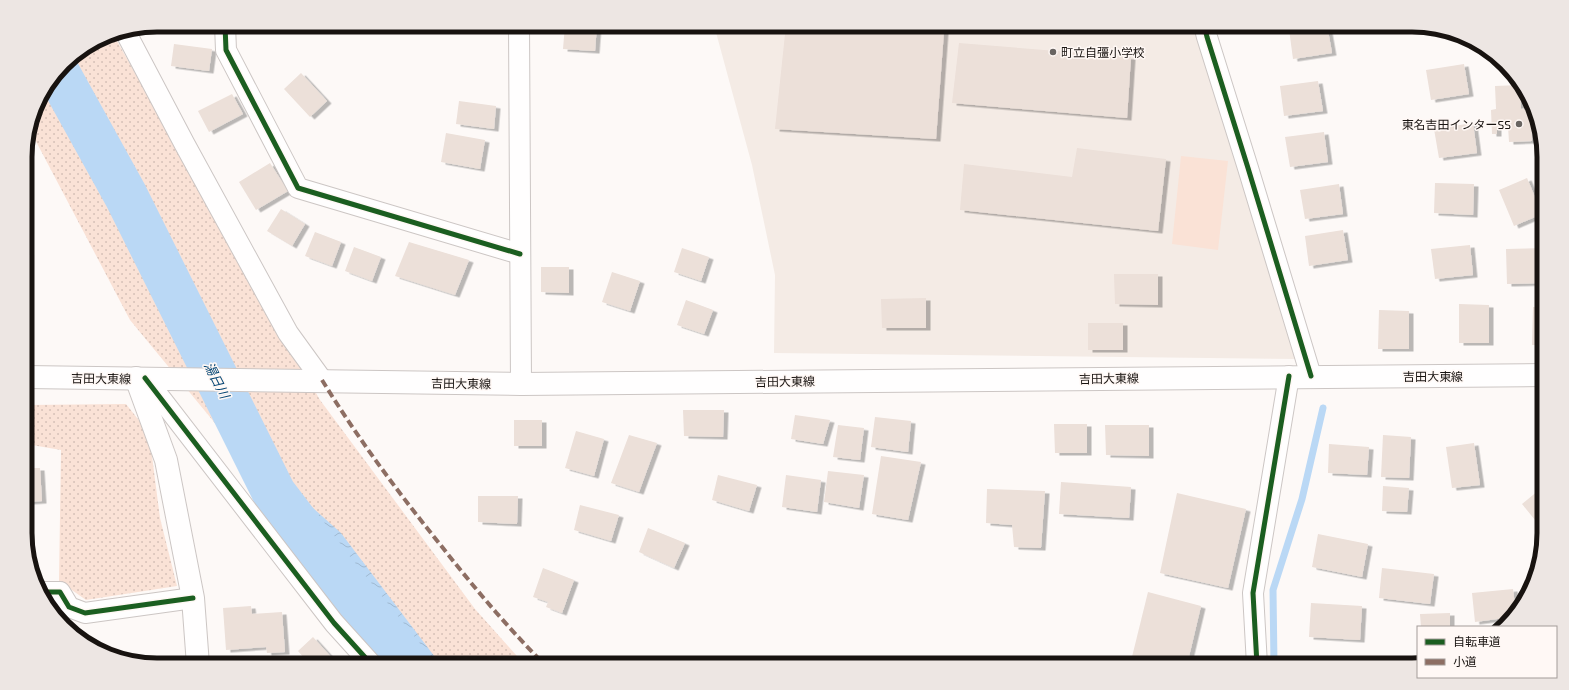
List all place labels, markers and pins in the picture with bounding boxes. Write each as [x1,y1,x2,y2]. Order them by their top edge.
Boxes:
place label: 町立自彊小学校 [1061,45,1145,59]
marker: 町立自彊小学校 [1048,47,1058,57]
place label: 東名吉田インターSS [1402,117,1511,131]
marker: 東名吉田インターSS [1514,119,1524,129]

